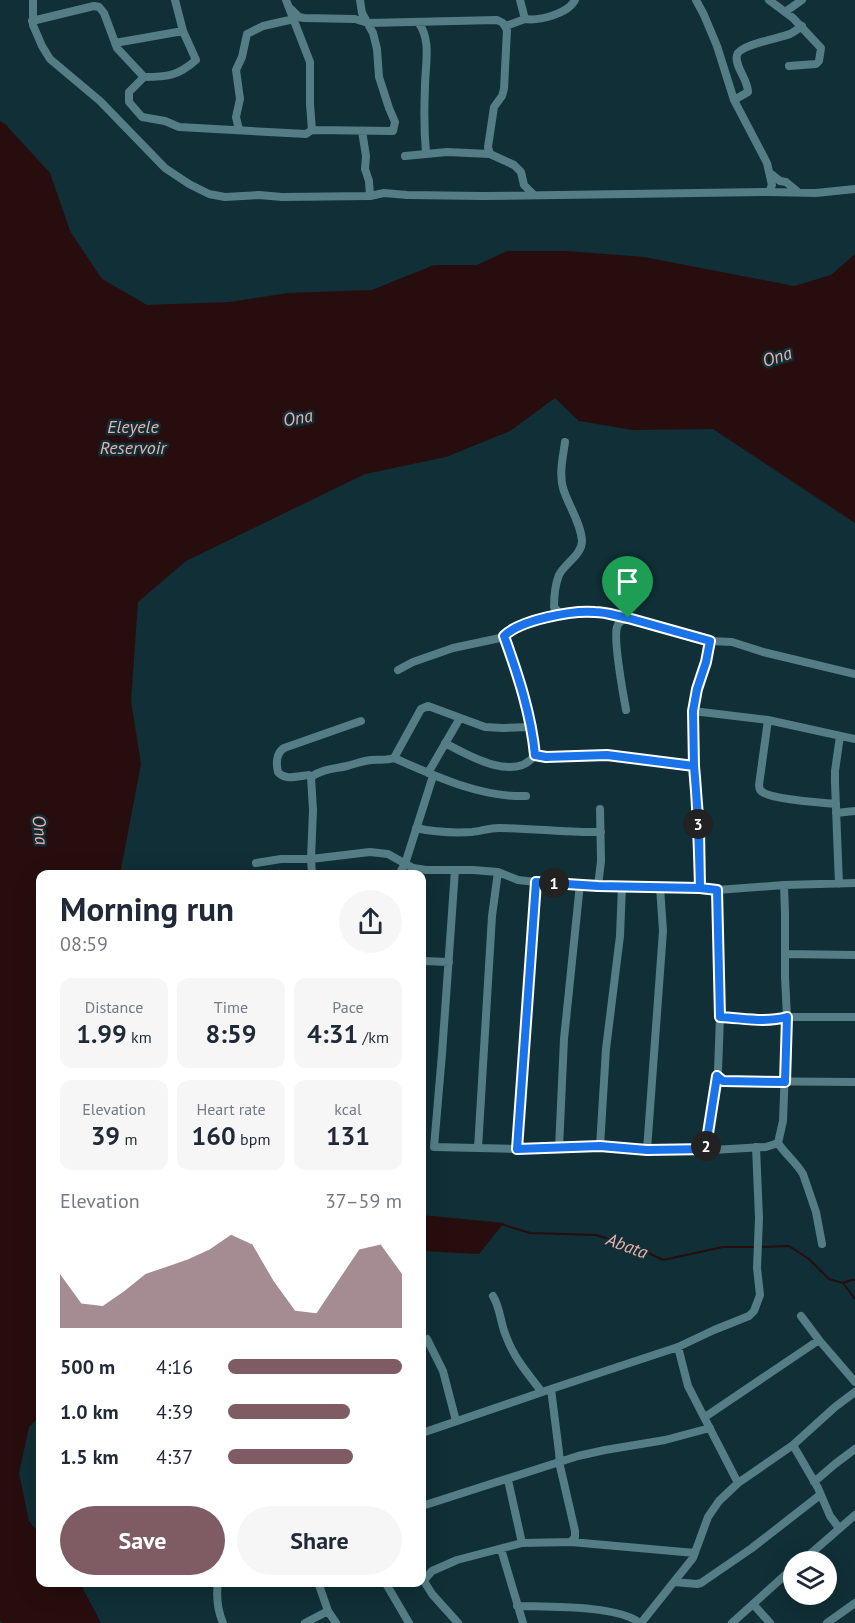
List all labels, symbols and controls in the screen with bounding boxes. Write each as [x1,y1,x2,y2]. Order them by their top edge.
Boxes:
water label: Ona [759,341,795,372]
water label: Ona [281,404,315,431]
water label: Eleyele Reservoir [100,415,167,459]
pin [602,556,653,618]
icon: arrive [611,565,644,598]
pin: 3 [683,809,713,839]
water label: Ona [27,814,54,846]
text: 3 [693,814,703,834]
pin: 1 [539,868,569,898]
text: 1 [549,873,559,893]
text: Morning run [60,887,234,930]
button: share [339,890,402,953]
text: 08:59 [60,931,108,957]
text: Distance [85,997,143,1017]
text: Time [214,997,248,1017]
text: Pace [332,997,364,1017]
text: 1.99 [76,1017,127,1050]
text: 8:59 [205,1017,257,1050]
text: 4:31 [307,1017,358,1050]
text: km [127,1027,152,1047]
text: /km [358,1027,389,1047]
text: Elevation [82,1099,146,1119]
text: Heart rate [196,1099,266,1119]
text: kcal [334,1099,362,1119]
text: 39 [91,1119,120,1152]
text: 160 [192,1119,236,1152]
text: 131 [326,1119,370,1152]
text: m [120,1129,137,1149]
text: bpm [236,1129,270,1149]
pin: 2 [691,1131,721,1161]
text: 2 [701,1136,711,1156]
text: Elevation [60,1188,140,1214]
text: 37–59 m [325,1188,402,1214]
water label: Abata [602,1227,651,1264]
text: 500 m [60,1354,115,1380]
text: 4:16 [156,1354,193,1380]
text: 1.0 km [60,1399,119,1425]
text: 4:39 [156,1399,193,1425]
text: 1.5 km [60,1444,119,1470]
text: 4:37 [156,1444,193,1470]
button: Save [60,1506,225,1575]
button: Share [237,1506,402,1575]
map controls [783,1551,837,1605]
button: layers [783,1551,837,1605]

